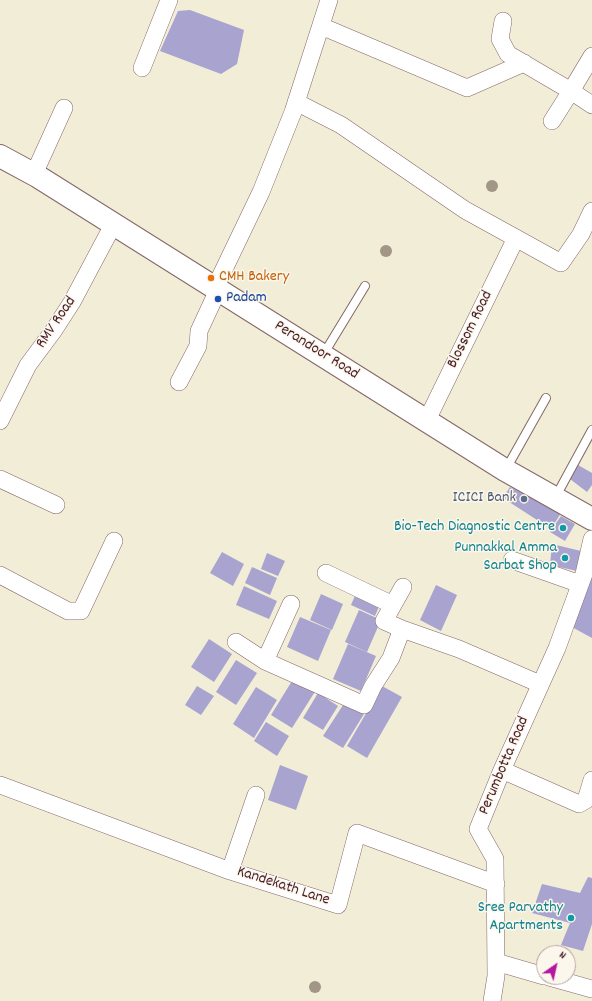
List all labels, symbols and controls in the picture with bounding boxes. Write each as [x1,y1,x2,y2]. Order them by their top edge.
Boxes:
place label: CMH Bakery [219,268,289,288]
marker: CMH Bakery [206,273,216,283]
street label: Blossom Road [444,288,498,372]
place label: Padam [226,289,267,309]
street label: RMV Road [33,293,81,353]
marker: Padam [213,294,223,304]
street label: Perandoor Road [270,317,362,385]
place label: ICICI Bank [453,489,516,509]
marker: ICICI Bank [519,494,529,504]
place label: Bio-Tech Diagnostic Centre [394,518,555,538]
marker: Bio-Tech Diagnostic Centre [558,523,568,533]
place label: Punnakkal Amma Sarbat Shop [454,539,557,577]
marker: Punnakkal Amma Sarbat Shop [560,553,570,563]
street label: Perumbotta Road [476,714,534,818]
street label: Kandekath Lane [234,863,332,911]
place label: Sree Parvathy Apartments [478,899,563,937]
marker: Sree Parvathy Apartments [566,913,576,923]
north arrow [536,945,576,985]
text: N [555,948,569,964]

